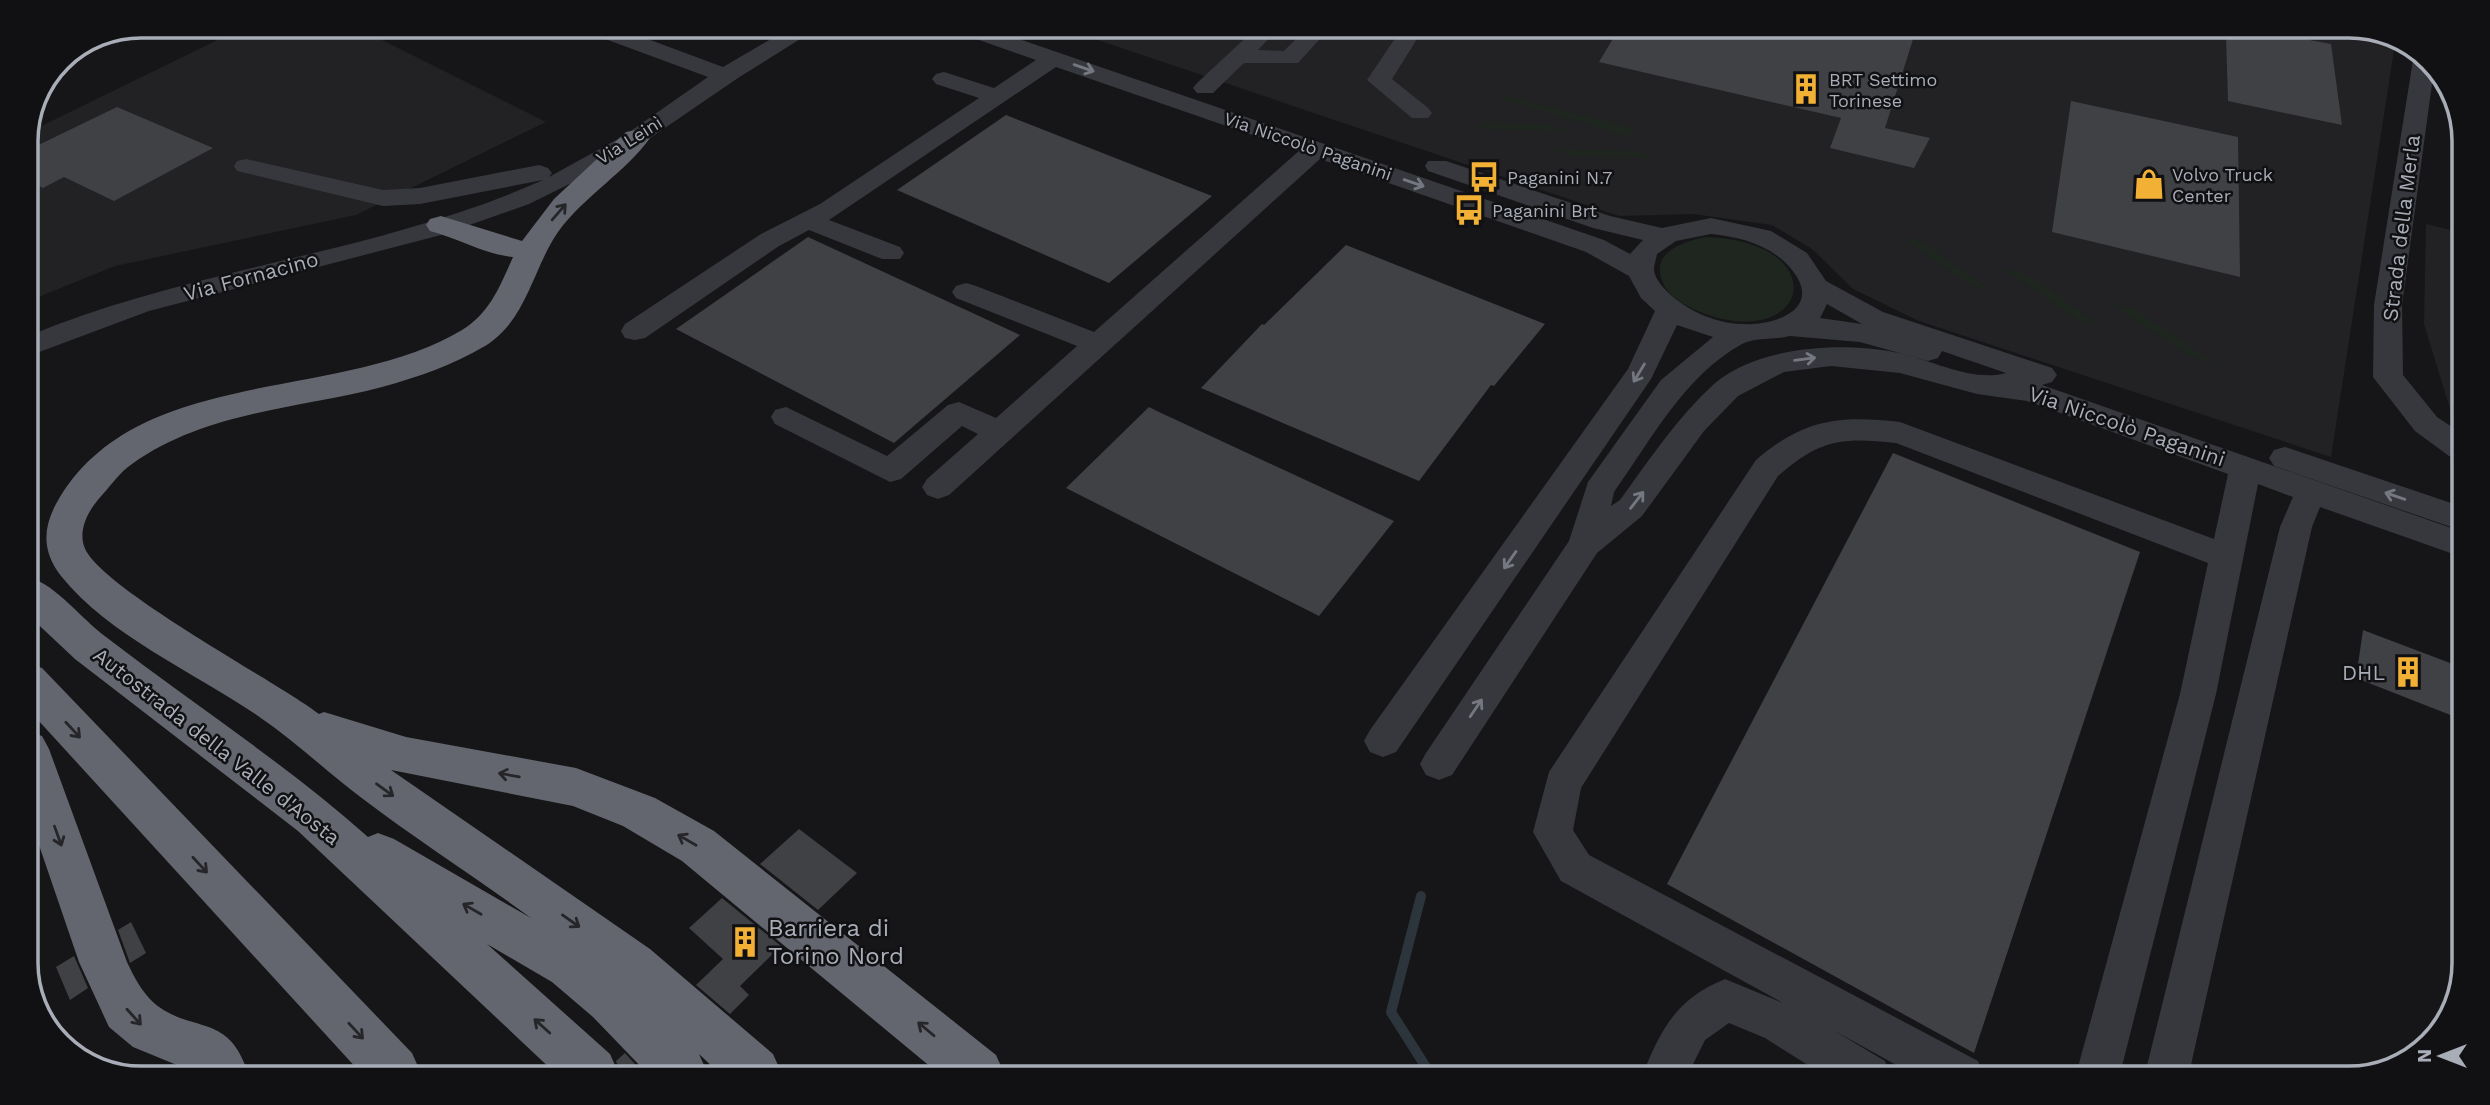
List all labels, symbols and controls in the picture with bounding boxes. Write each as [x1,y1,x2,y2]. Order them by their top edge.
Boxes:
one-way arrow [1072,63,1094,75]
place label: BRT Settimo Torinese [1829,69,1937,111]
building icon: BRT Settimo Torinese [1789,72,1823,106]
street label: Via Niccolò Paganini [1221,107,1395,185]
street label: Via Leinì [592,111,666,169]
street label: Strada della Merla [2377,133,2425,323]
bus stop icon: Paganini N.7 [1467,160,1501,194]
place label: Volvo Truck Center [2172,164,2273,206]
place label: Paganini N.7 [1507,167,1612,188]
shop icon: Volvo Truck Center [2132,167,2166,201]
one-way arrow [1403,178,1425,190]
bus stop icon: Paganini Brt [1452,193,1486,227]
place label: Paganini Brt [1492,200,1597,221]
one-way arrow [551,203,567,221]
street label: Via Fornacino [181,246,321,306]
one-way arrow [1793,353,1816,366]
one-way arrow [1632,362,1646,382]
street label: Via Niccolò Paganini [2026,381,2228,471]
one-way arrow [2384,489,2406,502]
one-way arrow [1629,491,1644,509]
one-way arrow [1503,550,1517,569]
street label: Autostrada della Valle d'Aosta [89,642,345,850]
building icon: DHL [2391,655,2425,689]
place label: DHL [2342,660,2385,685]
one-way arrow [1470,698,1484,718]
one-way arrow [64,720,81,738]
one-way arrow [498,768,521,781]
one-way arrow [375,783,394,797]
one-way arrow [53,825,65,847]
one-way arrow [678,832,698,846]
one-way arrow [192,856,209,873]
one-way arrow [462,902,482,916]
one-way arrow [561,914,581,928]
place label: Barriera di Torino Nord [768,914,904,970]
building icon: Barriera di Torino Nord [728,925,762,959]
one-way arrow [126,1008,142,1026]
one-way arrow [534,1017,551,1034]
one-way arrow [917,1021,935,1037]
north arrow [2406,1021,2476,1091]
one-way arrow [348,1022,364,1040]
text: N [2413,1049,2436,1063]

